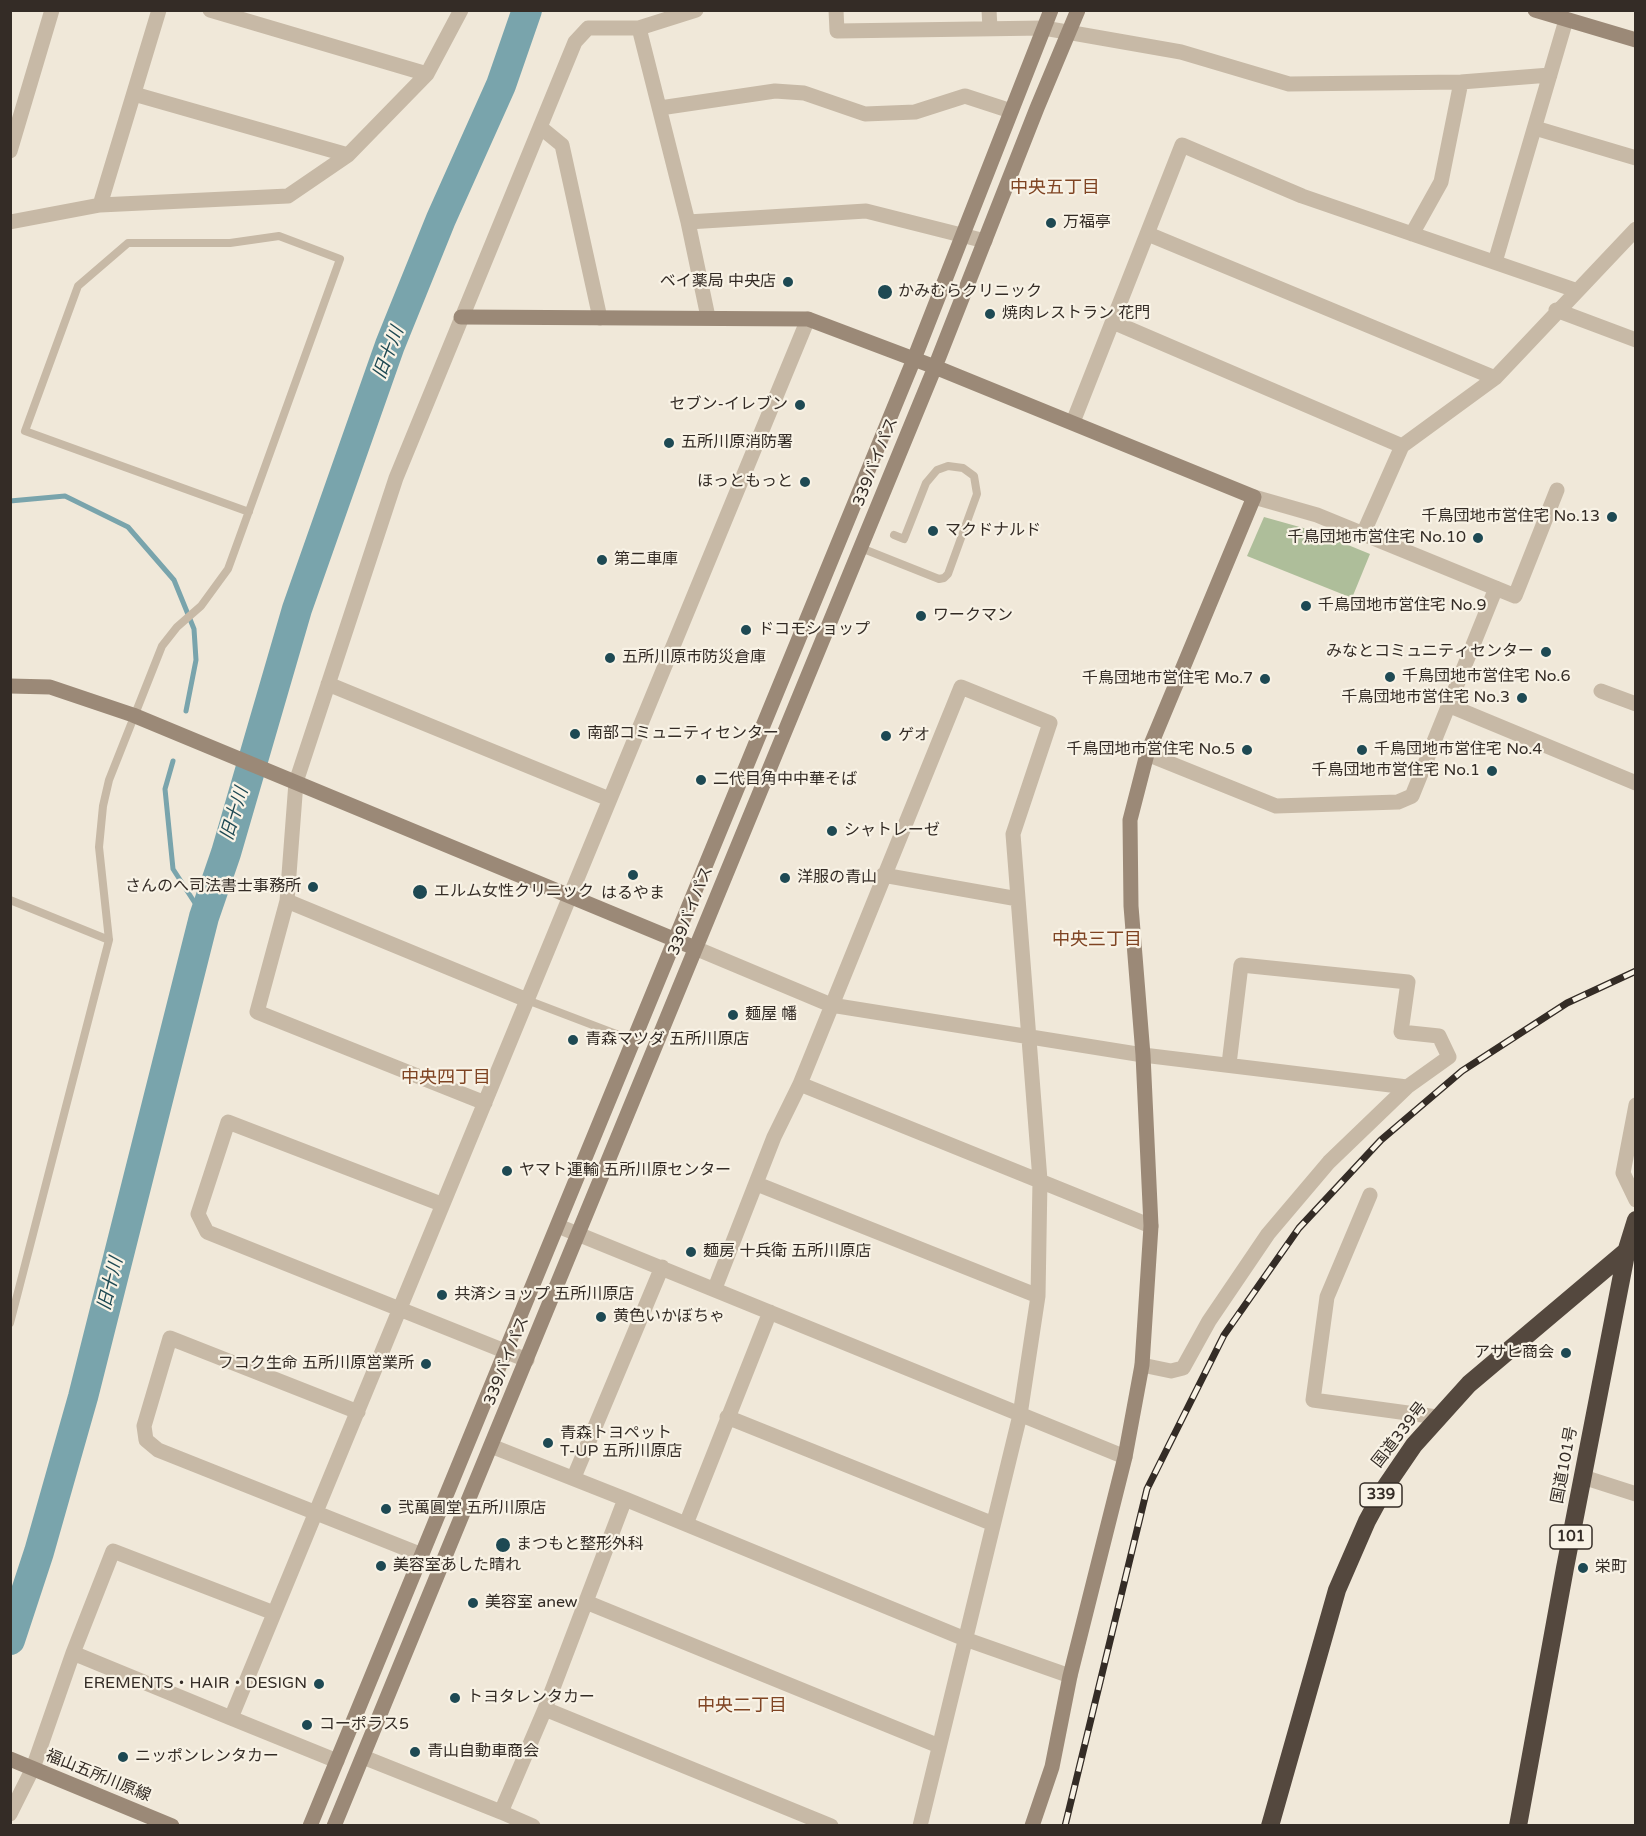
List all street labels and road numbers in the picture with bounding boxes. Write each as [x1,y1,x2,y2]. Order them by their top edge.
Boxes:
street label: 339バイパス [849,415,903,509]
street label: 339バイパス [664,864,718,958]
street label: 339バイパス [480,1314,534,1408]
street label: 国道339号 [1368,1398,1432,1472]
street label: 国道101号 [1548,1425,1582,1505]
road number: 339 [1360,1483,1402,1507]
road number: 101 [1550,1525,1592,1549]
street label: 福山五所川原線 [42,1746,154,1806]

